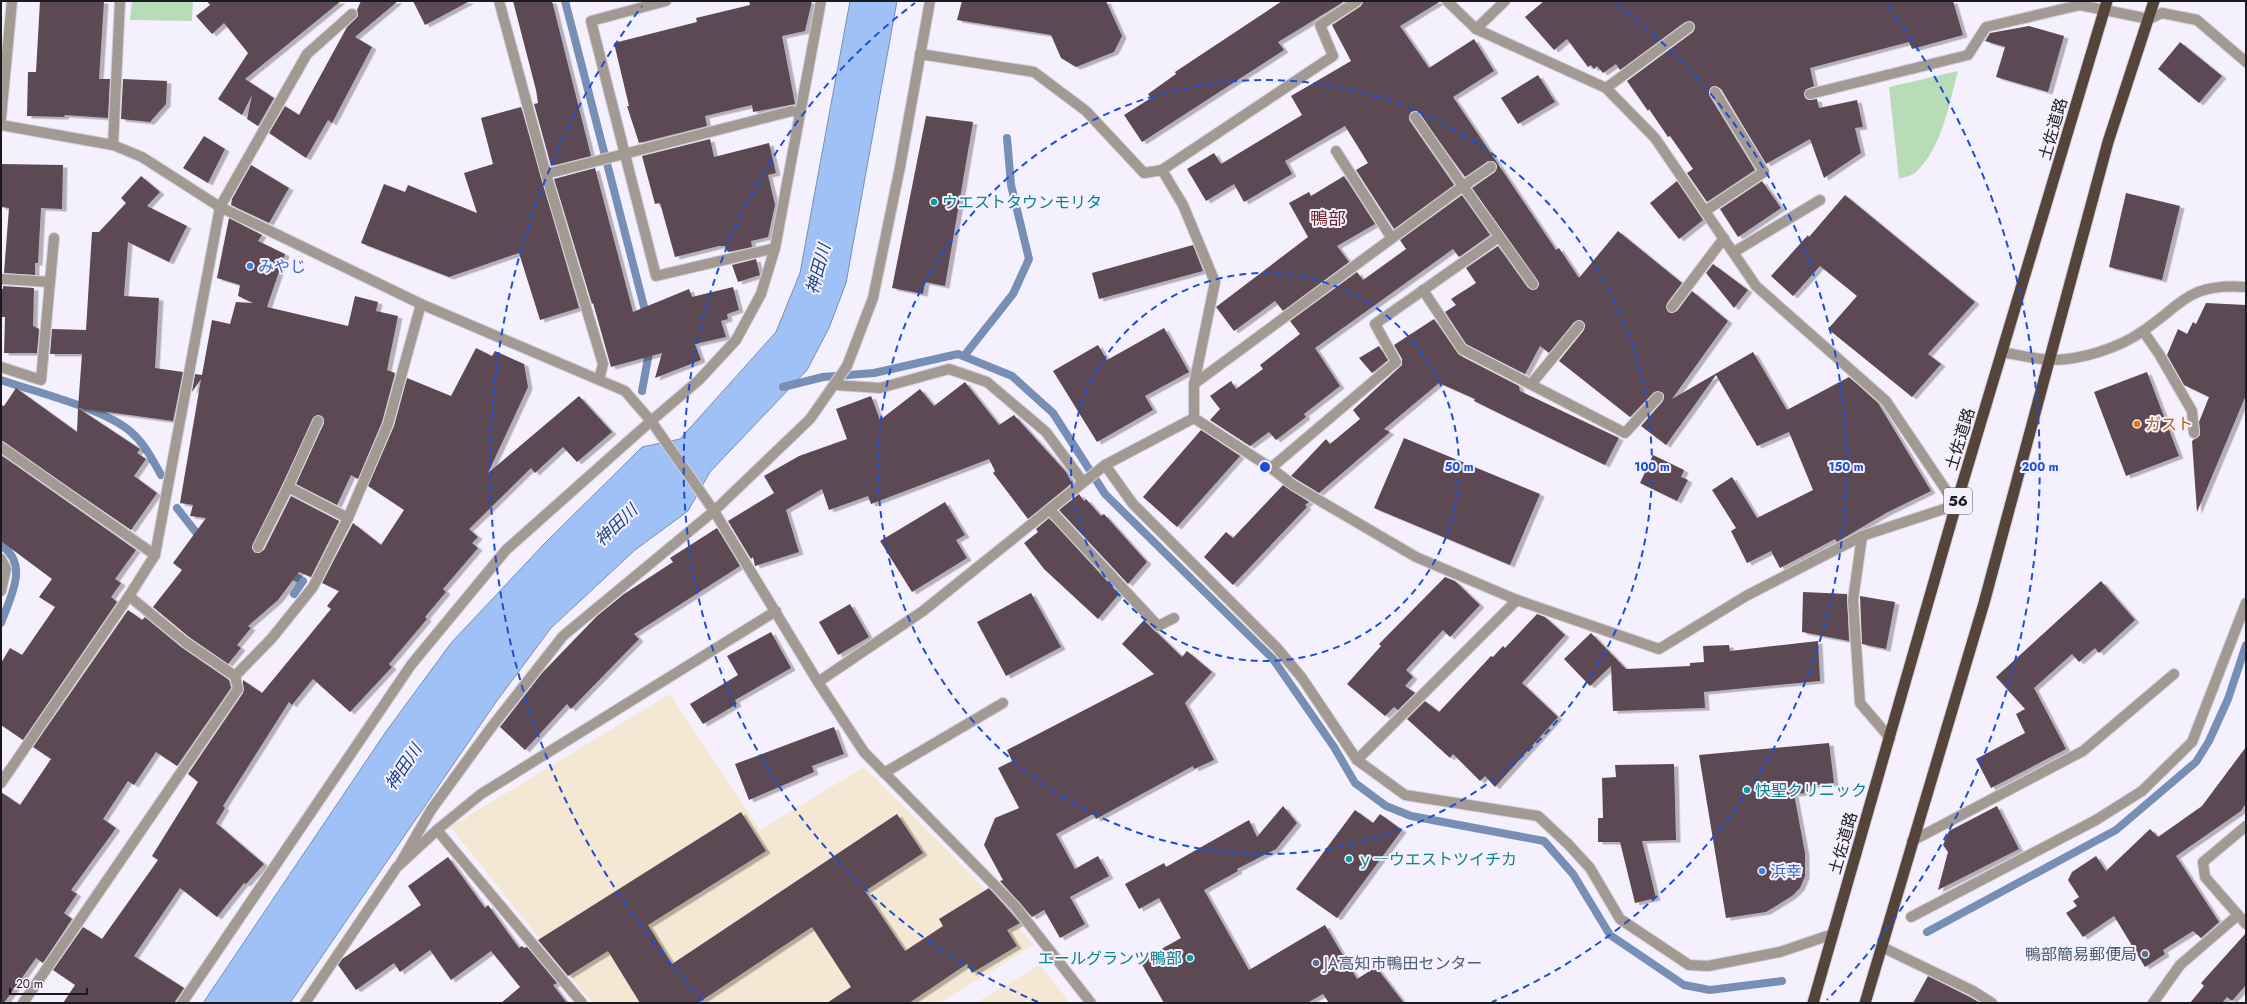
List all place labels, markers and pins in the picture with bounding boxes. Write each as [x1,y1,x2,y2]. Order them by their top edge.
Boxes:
place label: ウエストタウンモリタ [942,191,1102,214]
marker: ウエストタウンモリタ [929,197,939,207]
place label: みやじ [258,255,306,278]
marker: みやじ [245,261,255,271]
place label: ガスト [2145,413,2193,436]
marker: ガスト [2132,419,2142,429]
centre of rings [1258,460,1272,474]
place label: 快聖クリニック [1755,779,1867,802]
marker: 快聖クリニック [1742,785,1752,795]
place label: ｙ―ウエストツイチカ [1357,848,1517,871]
marker: ｙ―ウエストツイチカ [1344,854,1354,864]
place label: 浜幸 [1770,860,1802,883]
marker: 浜幸 [1757,866,1767,876]
place label: 鴨部簡易郵便局 [2025,943,2137,966]
place label: エールグランツ鴨部 [1038,947,1182,970]
marker: 鴨部簡易郵便局 [2140,949,2150,959]
place label: JA高知市鴨田センター [1322,952,1482,975]
marker: エールグランツ鴨部 [1185,953,1195,963]
marker: JA高知市鴨田センター [1311,958,1321,968]

